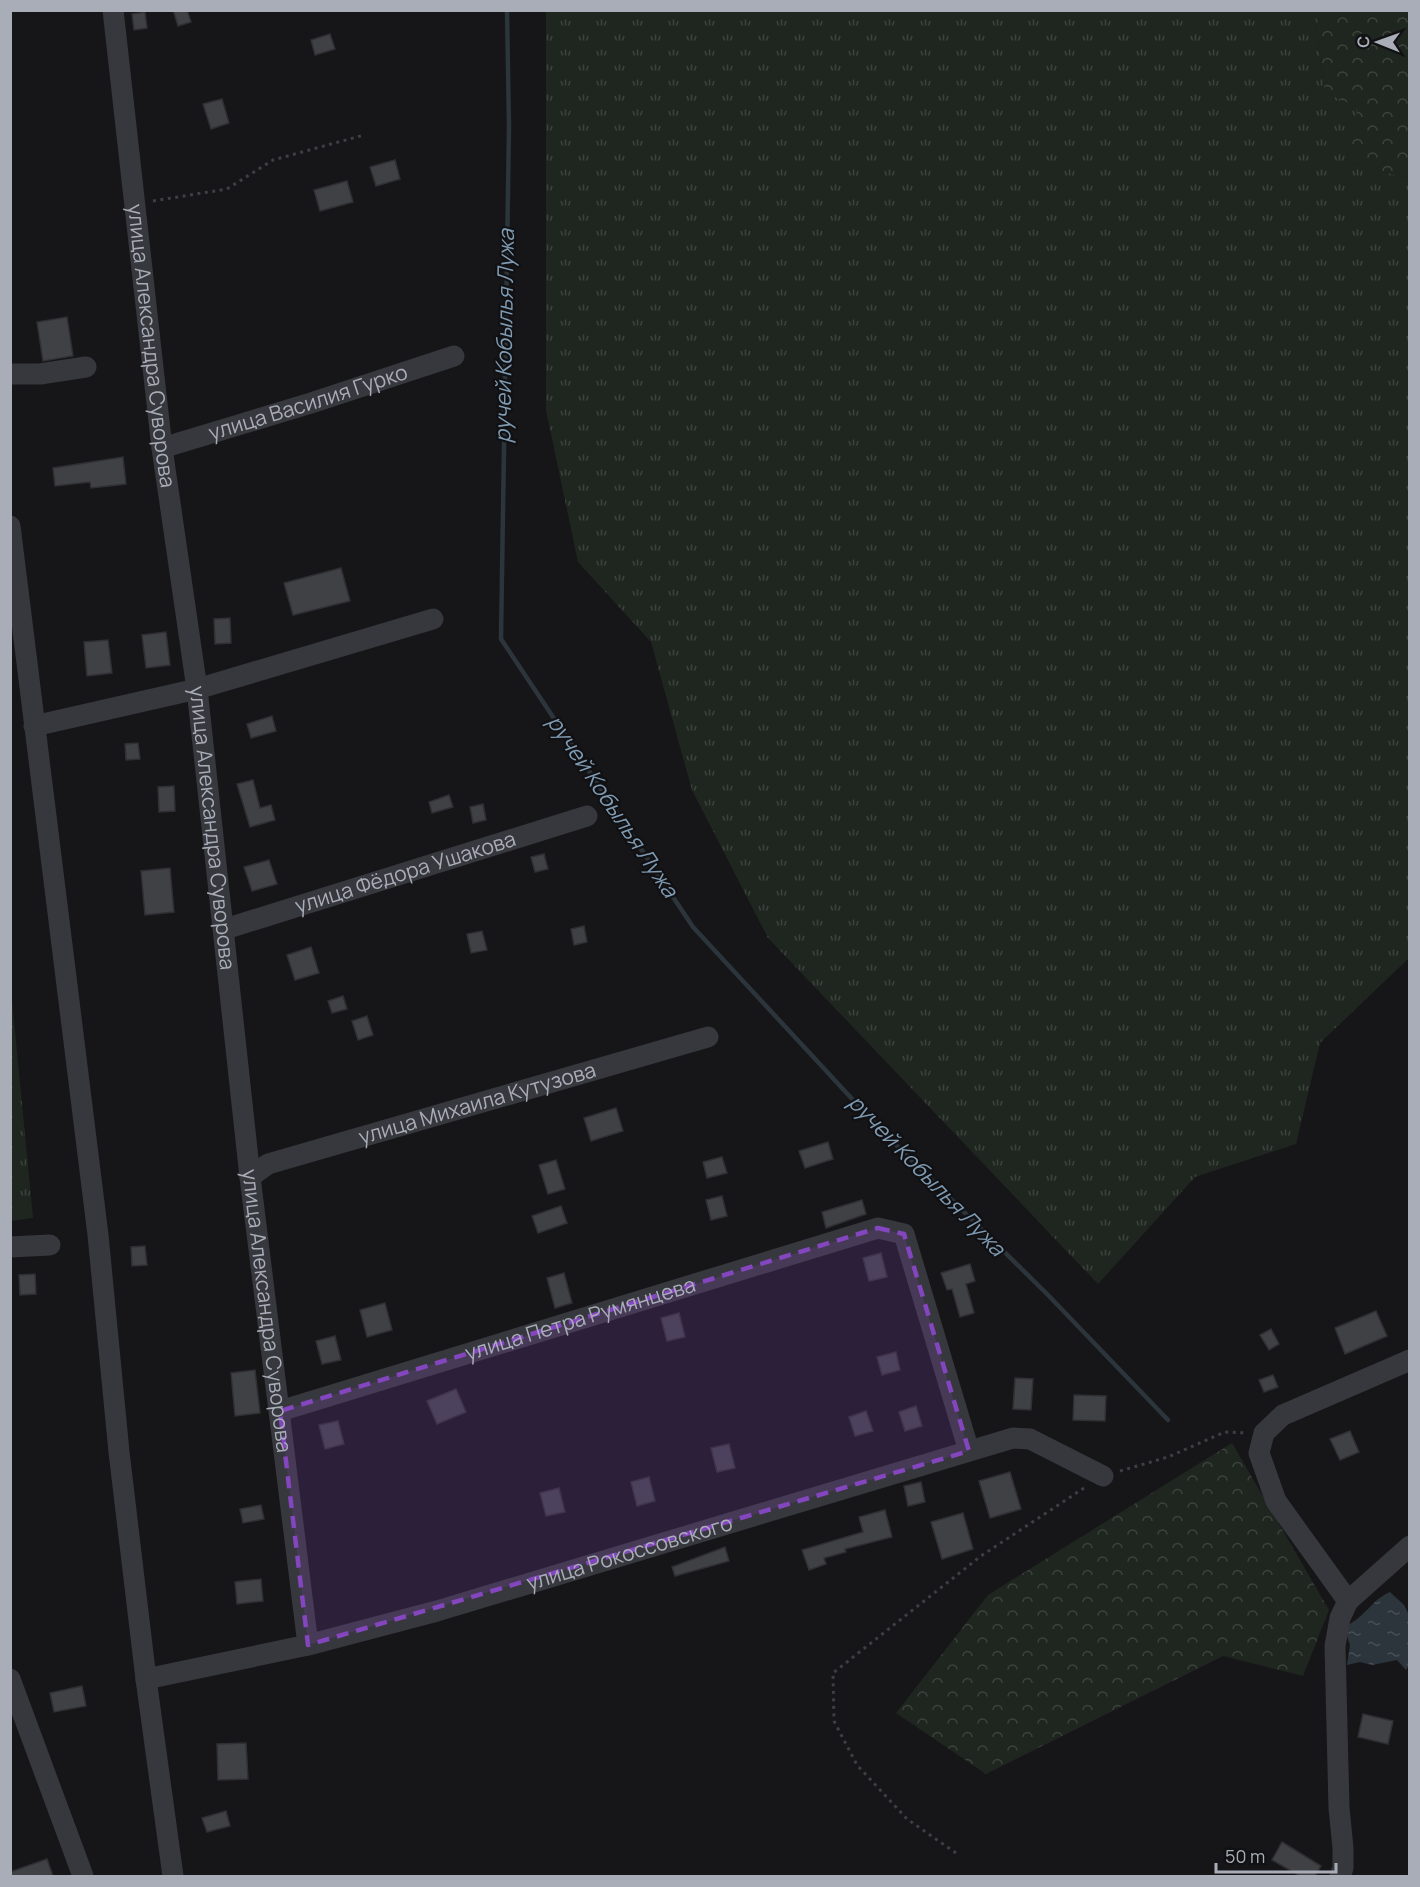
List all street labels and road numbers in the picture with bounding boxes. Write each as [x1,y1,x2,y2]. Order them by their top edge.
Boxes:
street label: улица Александра Суворова [122,202,183,490]
street label: улица Василия Гурко [205,357,411,446]
street label: улица Александра Суворова [184,684,242,971]
street label: улица Фёдора Ушакова [291,824,519,919]
street label: улица Михаила Кутузова [355,1055,599,1150]
street label: улица Александра Суворова [236,1168,299,1454]
street label: улица Петра Румянцева [461,1270,699,1367]
street label: улица Рокоссовского [523,1508,736,1596]

